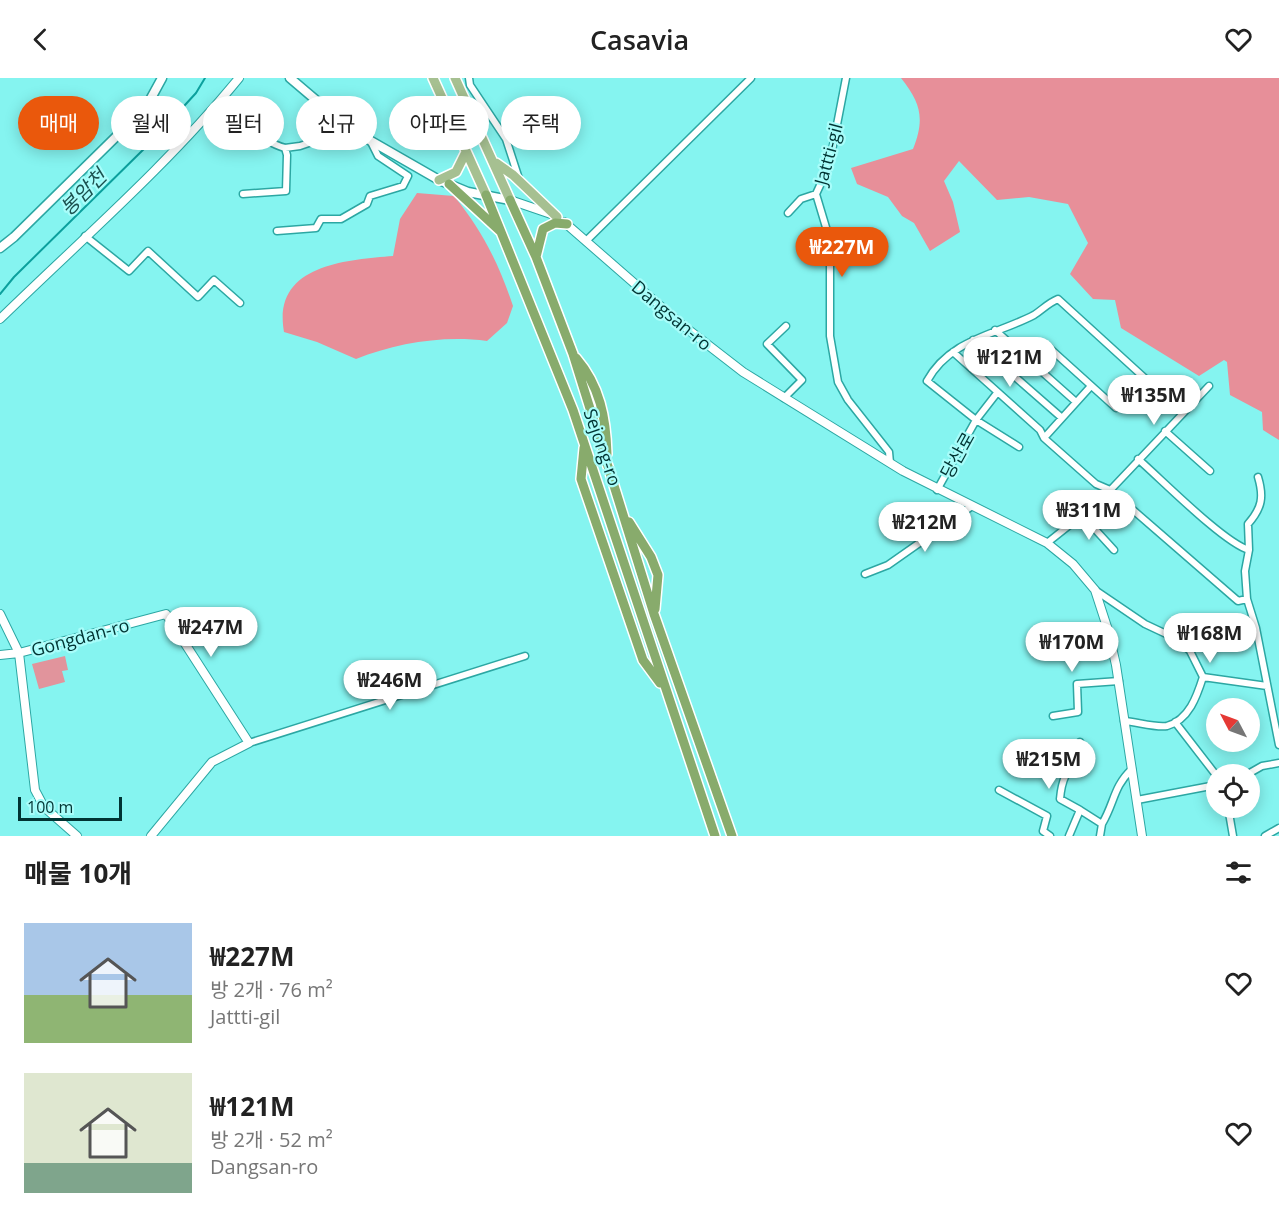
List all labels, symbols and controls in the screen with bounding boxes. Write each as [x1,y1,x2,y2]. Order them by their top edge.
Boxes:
text: Casavia [590,21,689,58]
icon: back [24,23,57,56]
icon: heart [1222,23,1255,56]
chip: 매매 [18,96,99,150]
chip: 월세 [111,96,191,150]
chip: 필터 [203,96,284,150]
chip: 신규 [296,96,377,150]
chip: 아파트 [389,96,489,150]
chip: 주택 [501,96,581,150]
street label: Jattti-gil [808,120,848,190]
water label: 봉암천 [54,161,114,221]
pin: ₩227M [800,227,884,278]
text: ₩227M [810,233,874,260]
street label: Dangsan-ro [627,274,717,356]
pin: ₩121M [968,337,1052,388]
text: ₩121M [978,343,1042,370]
pin: ₩135M [1112,375,1196,426]
text: ₩135M [1122,381,1186,408]
street label: Sejong-ro [579,405,627,489]
street label: 당산로 [934,427,980,483]
pin: ₩311M [1047,490,1131,541]
text: ₩311M [1057,496,1121,523]
pin: ₩212M [883,502,967,553]
text: ₩212M [893,508,957,535]
pin: ₩247M [169,607,253,658]
street label: Gongdan-ro [28,612,132,662]
text: ₩247M [179,613,243,640]
pin: ₩168M [1168,613,1252,664]
text: ₩168M [1178,619,1242,646]
pin: ₩170M [1030,622,1114,673]
text: ₩170M [1040,628,1104,655]
pin: ₩246M [348,660,432,711]
text: ₩246M [358,666,422,693]
north arrow [1206,698,1260,752]
map controls [1206,698,1260,818]
pin: ₩215M [1007,739,1091,790]
text: ₩215M [1017,745,1081,772]
button: locate [1206,764,1260,818]
scale bar [18,794,122,822]
text: 100 m [27,796,73,818]
text: 매물 10개 [24,855,132,891]
icon: filters [1222,856,1255,889]
text: ₩227M [210,938,294,974]
icon: home [72,947,144,1019]
icon: heart [1222,967,1255,1000]
text: 방 2개 · 76 m² [210,976,333,1003]
text: Jattti-gil [210,1003,280,1030]
text: ₩121M [210,1088,294,1124]
icon: home [72,1097,144,1169]
icon: heart [1222,1117,1255,1150]
text: 방 2개 · 52 m² [210,1126,333,1153]
text: Dangsan-ro [210,1153,318,1180]

